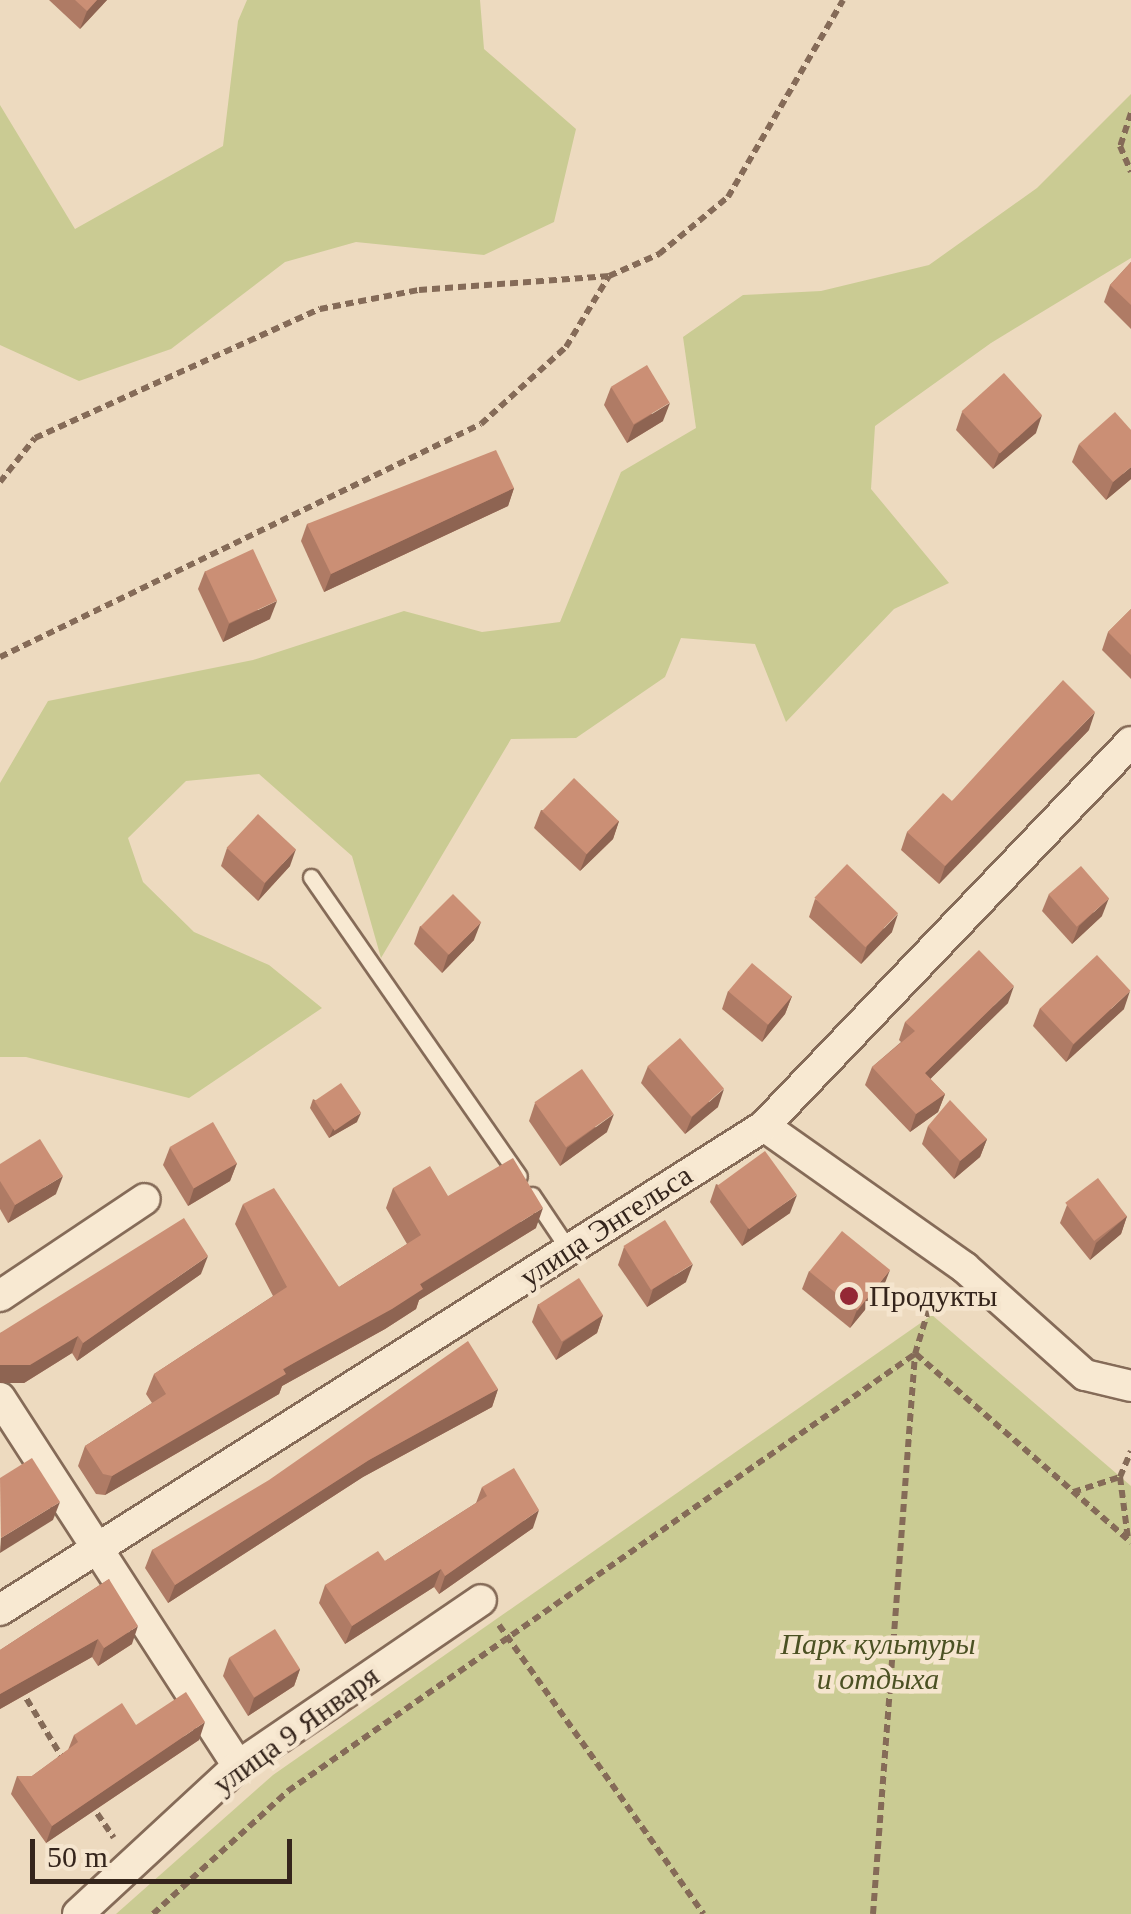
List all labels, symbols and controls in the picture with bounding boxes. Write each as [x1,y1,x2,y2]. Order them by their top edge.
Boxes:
street label: улица Энгельса [513,1157,699,1295]
place label: Продукты [869,1278,998,1314]
marker: Продукты [838,1285,860,1307]
park label: Парк культуры и отдыха [780,1626,976,1696]
street label: улица 9 Января [206,1658,386,1802]
scale bar [35,1819,298,1881]
text: 50 m [47,1840,108,1873]

